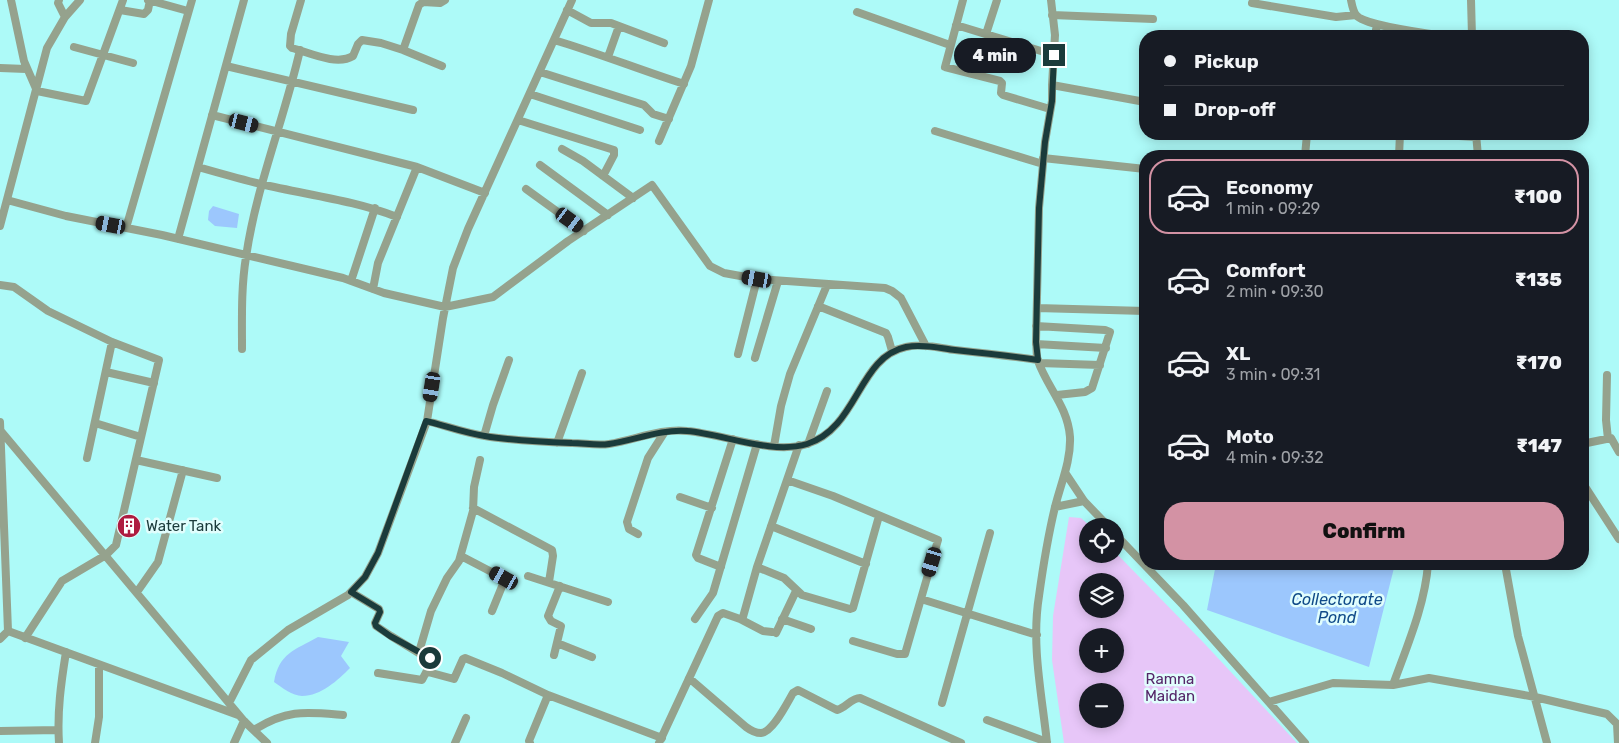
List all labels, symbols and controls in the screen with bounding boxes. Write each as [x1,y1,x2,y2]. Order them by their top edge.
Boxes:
callout: 4 min [954,38,1036,72]
route end [1043,44,1065,66]
text: 4 min [973,46,1017,65]
text: Pickup [1194,50,1259,73]
text: Drop-off [1194,98,1276,121]
car [227,112,260,134]
icon: car [1166,174,1211,219]
text: Economy [1226,176,1313,199]
text: ₹100 [1514,185,1562,208]
text: 1 min · 09:29 [1226,199,1320,218]
car [553,205,586,235]
car [94,215,127,235]
icon: car [1166,257,1211,302]
text: Comfort [1226,259,1306,282]
text: ₹135 [1515,268,1562,291]
car [740,269,773,289]
text: 2 min · 09:30 [1226,282,1324,301]
icon: car [1166,340,1211,385]
text: XL [1226,342,1250,365]
text: ₹170 [1516,351,1562,374]
text: 3 min · 09:31 [1226,365,1320,384]
car [422,371,441,403]
icon: car [1166,423,1211,468]
text: Moto [1226,425,1274,448]
text: ₹147 [1516,434,1562,457]
text: 4 min · 09:32 [1226,448,1324,467]
button: Confirm [1164,502,1564,560]
building icon: Water Tank [116,513,142,539]
place label: Water Tank [146,517,221,535]
map controls [1079,518,1124,728]
button: locate [1079,518,1124,563]
car [920,545,943,579]
car [487,564,520,592]
button: layers [1079,573,1124,618]
water label: Collectorate Pond [1291,590,1383,627]
button: + [1079,628,1124,673]
route start [419,647,441,669]
park label: Ramna Maidan [1145,670,1195,705]
button: − [1079,683,1124,728]

